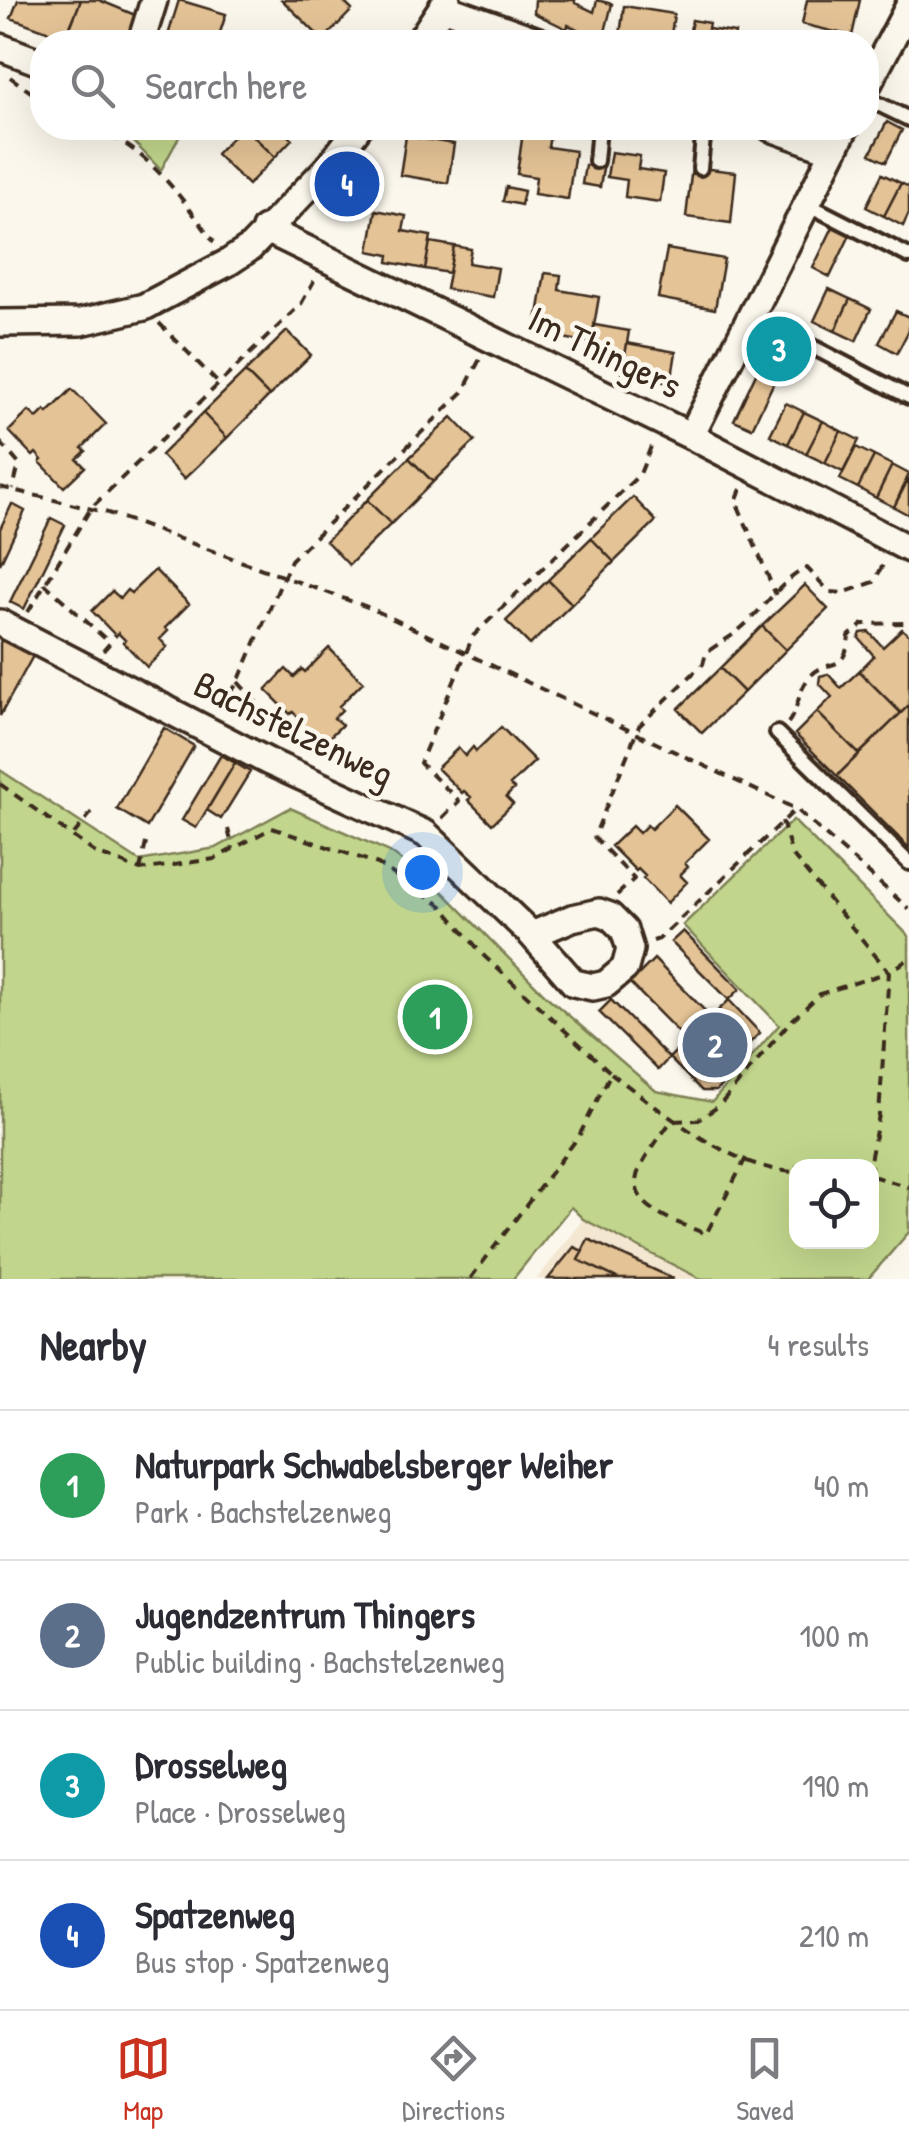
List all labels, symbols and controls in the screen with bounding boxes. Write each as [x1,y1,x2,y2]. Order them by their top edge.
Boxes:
search box [30,30,879,140]
icon: search [65,58,120,113]
text: Search here [145,59,307,111]
pin: 4 [314,146,380,222]
street label: Im Thingers [520,292,691,410]
pin: 3 [746,312,812,386]
street label: Bachstelzenweg [186,657,403,799]
your location [397,847,448,898]
pin: 1 [402,980,468,1054]
pin: 2 [682,1008,748,1082]
map controls [789,1159,879,1249]
button: locate [789,1159,879,1249]
text: Nearby [40,1316,147,1373]
text: 4 results [768,1323,869,1366]
text: Naturpark Schwabelsberger Weiher [135,1438,613,1490]
text: 1 [67,1464,78,1507]
text: 40 m [814,1464,869,1507]
text: Park · Bachstelzenweg [135,1490,392,1533]
text: Jugendzentrum Thingers [135,1588,475,1640]
text: 2 [65,1614,80,1657]
text: 100 m [800,1614,869,1657]
text: Public building · Bachstelzenweg [135,1640,505,1683]
text: Drosselweg [135,1738,287,1790]
text: 3 [65,1764,80,1807]
text: 190 m [802,1764,869,1807]
text: Place · Drosselweg [135,1790,346,1833]
text: Spatzenweg [135,1888,295,1940]
text: 4 [66,1914,79,1957]
text: 210 m [799,1914,869,1957]
text: Bus stop · Spatzenweg [135,1940,389,1983]
tab: Map [116,2031,171,2129]
tab: Directions [402,2031,505,2129]
tab: Saved [736,2031,793,2129]

